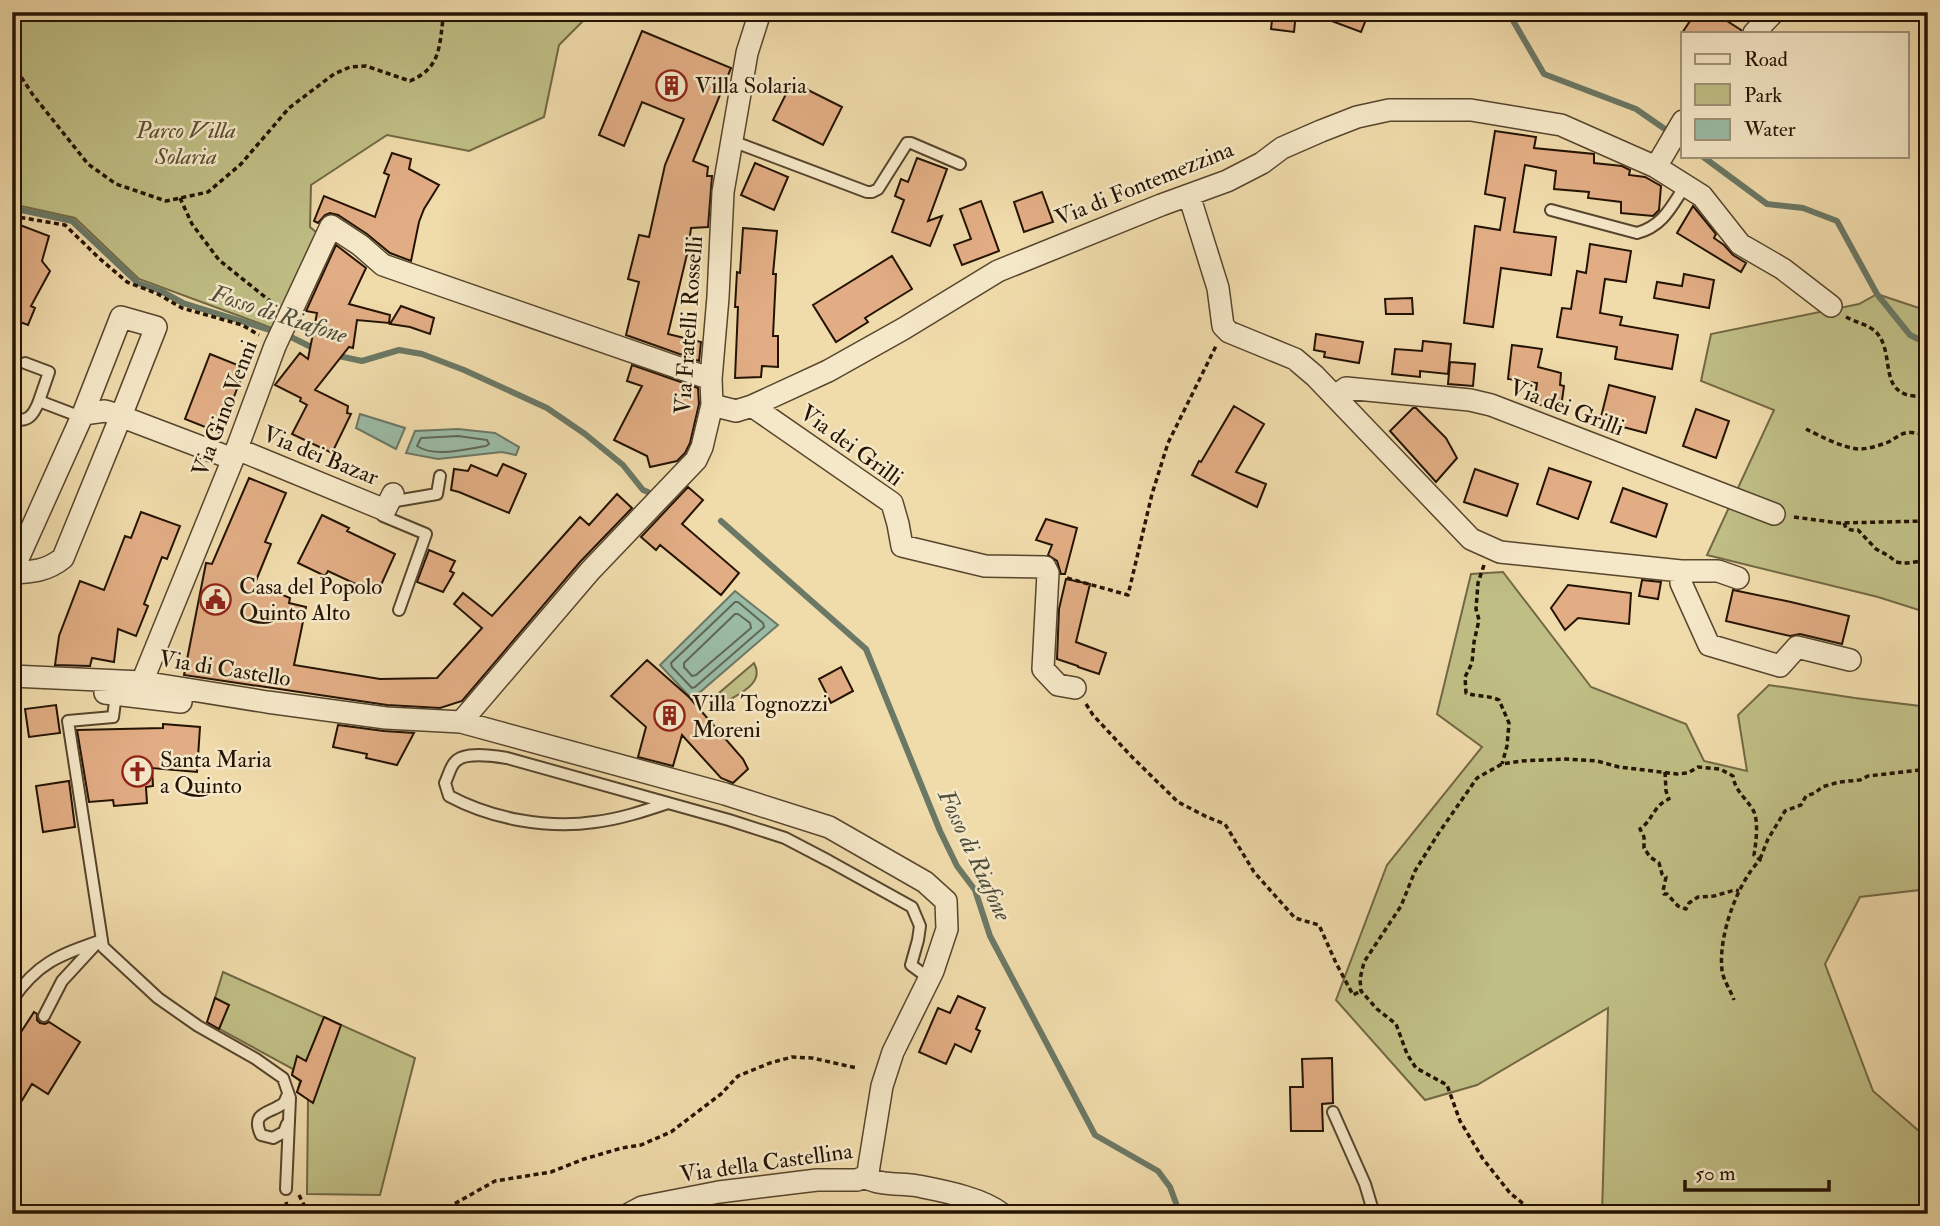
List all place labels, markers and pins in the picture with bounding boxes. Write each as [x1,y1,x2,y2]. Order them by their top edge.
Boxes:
building icon: Villa Solaria [655,68,689,102]
place label: Villa Solaria [695,71,807,100]
place label: Casa del Popolo Quinto Alto [239,572,382,627]
public building icon: Casa del Popolo Quinto Alto [199,582,233,616]
place label: Villa Tognozzi Moreni [692,689,828,744]
building icon: Villa Tognozzi Moreni [652,699,686,733]
place label: Santa Maria a Quinto [160,745,272,800]
church icon: Santa Maria a Quinto [120,755,154,789]

